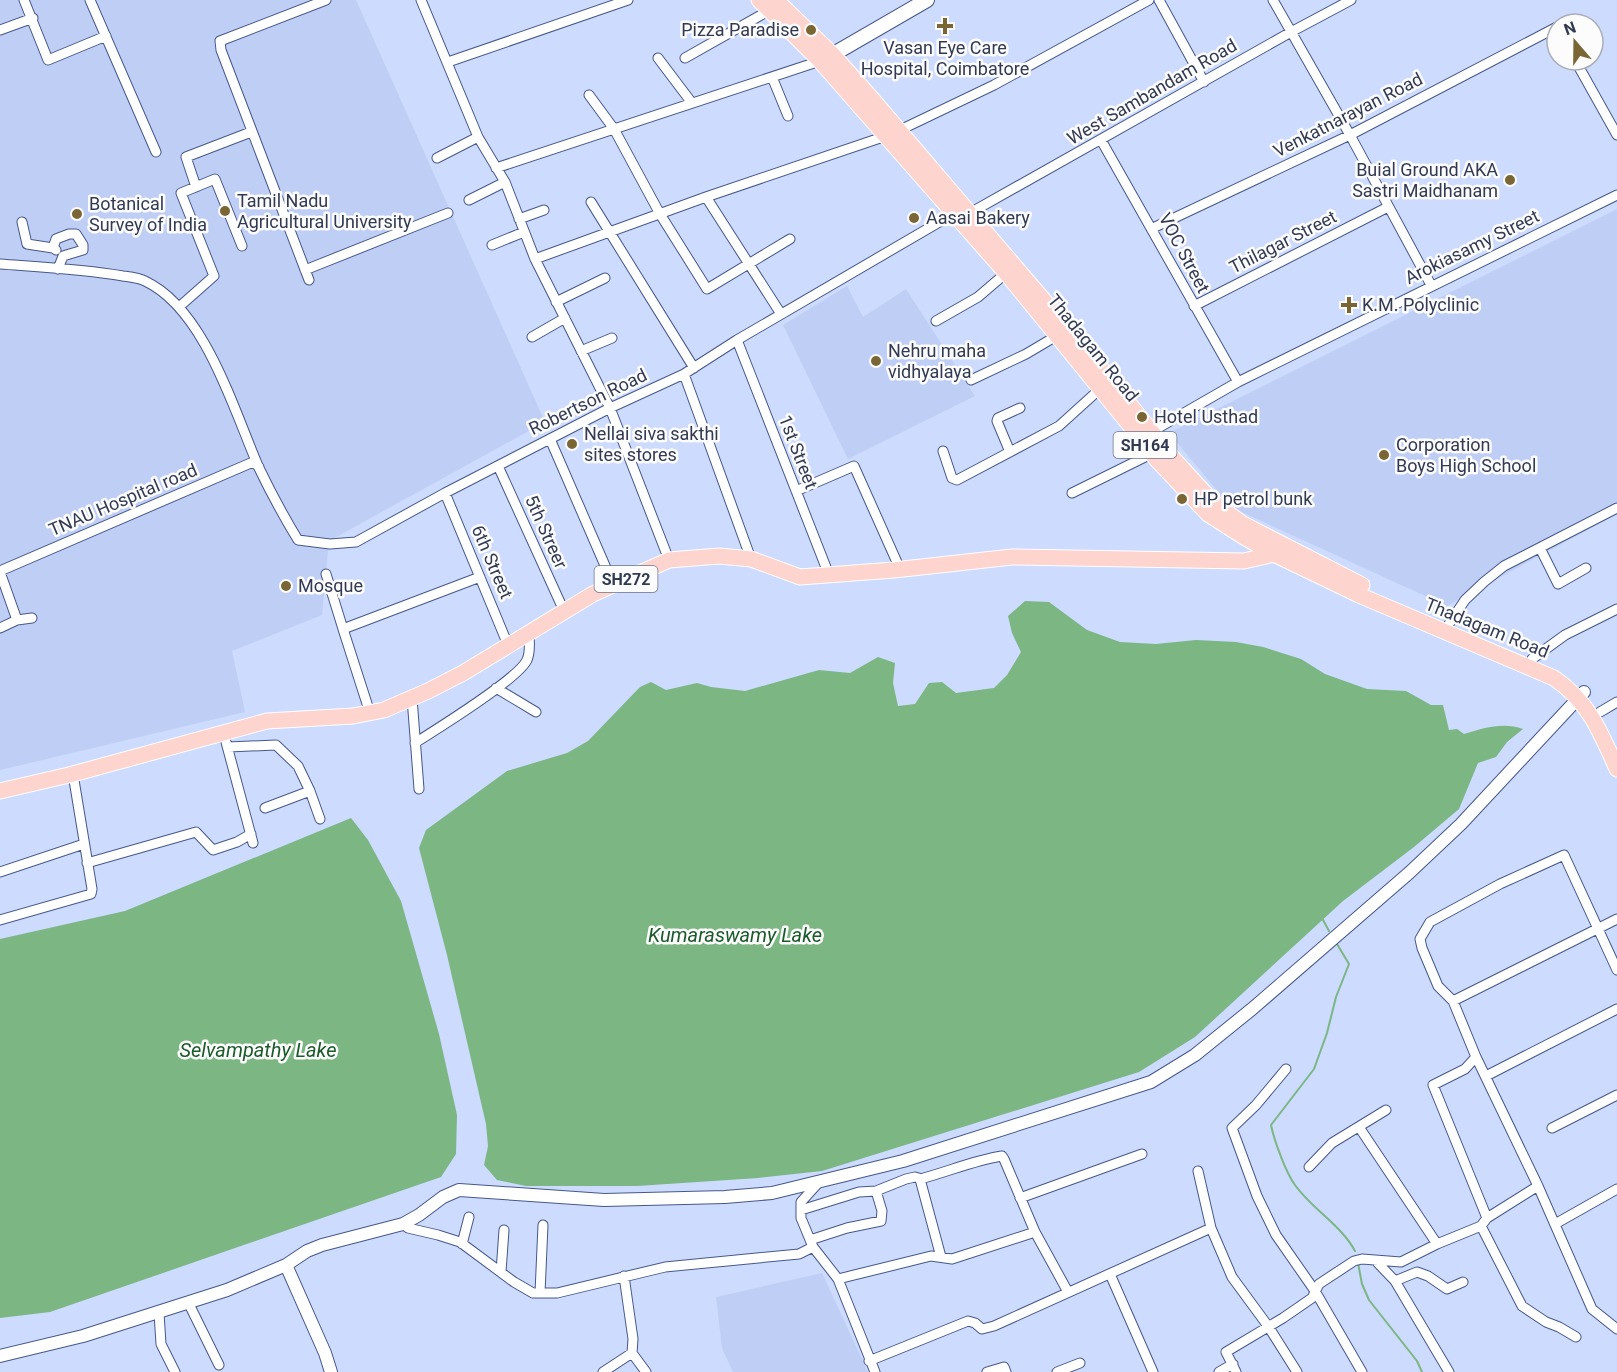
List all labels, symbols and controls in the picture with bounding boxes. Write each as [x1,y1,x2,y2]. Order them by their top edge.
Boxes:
north arrow [1545,12,1605,72]
marker: Vasan Eye Care Hospital, Coimbatore [936,17,954,35]
text: N [1561,18,1579,39]
place label: Pizza Paradise [681,19,799,40]
marker: Pizza Paradise [804,23,818,37]
street label: West Sambandam Road [1063,34,1240,149]
place label: Vasan Eye Care Hospital, Coimbatore [861,37,1029,79]
street label: Venkatnarayan Road [1270,68,1426,161]
place label: Buial Ground AKA Sastri Maidhanam [1352,159,1498,201]
marker: Buial Ground AKA Sastri Maidhanam [1503,173,1517,187]
place label: Tamil Nadu Agricultural University [237,190,412,232]
place label: Botanical Survey of India [89,193,207,235]
marker: Tamil Nadu Agricultural University [218,204,232,218]
street label: Arokiasamy Street [1401,205,1542,288]
street label: Thilagar Street [1226,206,1340,278]
marker: Botanical Survey of India [70,207,84,221]
place label: Aasai Bakery [926,207,1030,228]
street label: VOC Street [1155,209,1214,296]
marker: Aasai Bakery [907,211,921,225]
street label: Thadagam Road [1044,290,1143,406]
place label: K.M. Polyclinic [1362,294,1479,315]
marker: K.M. Polyclinic [1340,296,1358,314]
place label: Nehru maha vidhyalaya [888,340,986,382]
marker: Nehru maha vidhyalaya [869,354,883,368]
street label: Robertson Road [525,364,650,439]
place label: Hotel Usthad [1154,406,1258,427]
marker: Hotel Usthad [1135,410,1149,424]
street label: 1st Street [775,412,822,492]
place label: Nellai siva sakthi sites stores [584,423,719,465]
road number: SH164 [1114,432,1176,458]
place label: Corporation Boys High School [1396,434,1536,476]
marker: Nellai siva sakthi sites stores [565,437,579,451]
marker: Corporation Boys High School [1377,448,1391,462]
street label: TNAU Hospital road [46,459,200,540]
place label: HP petrol bunk [1194,488,1313,509]
street label: 5th Streer [521,492,572,572]
marker: HP petrol bunk [1175,492,1189,506]
street label: 6th Street [468,522,517,602]
road number: SH272 [594,566,658,592]
place label: Mosque [298,575,363,596]
marker: Mosque [279,579,293,593]
street label: Thadagam Road [1422,593,1552,662]
water label: Kumaraswamy Lake [648,923,822,947]
water label: Selvampathy Lake [180,1038,336,1062]

